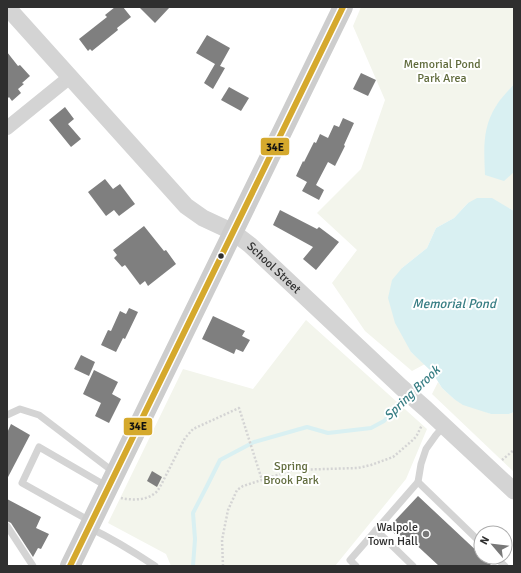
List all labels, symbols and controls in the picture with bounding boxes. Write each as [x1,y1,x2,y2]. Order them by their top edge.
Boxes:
park label: Memorial Pond Park Area [403,57,481,86]
line badge: 34E [260,137,290,156]
text: 34E [266,141,284,154]
street label: School Street [244,239,304,297]
unlabelled marker [216,251,226,261]
water label: Memorial Pond [412,296,498,312]
water label: Spring Brook [381,361,444,424]
line badge: 34E [123,417,153,436]
text: 34E [129,420,147,433]
park label: Spring Brook Park [263,459,319,488]
place label: Walpole Town Hall [368,520,418,549]
north arrow [473,525,513,565]
marker: Walpole Town Hall [421,529,431,539]
text: N [477,534,492,547]

